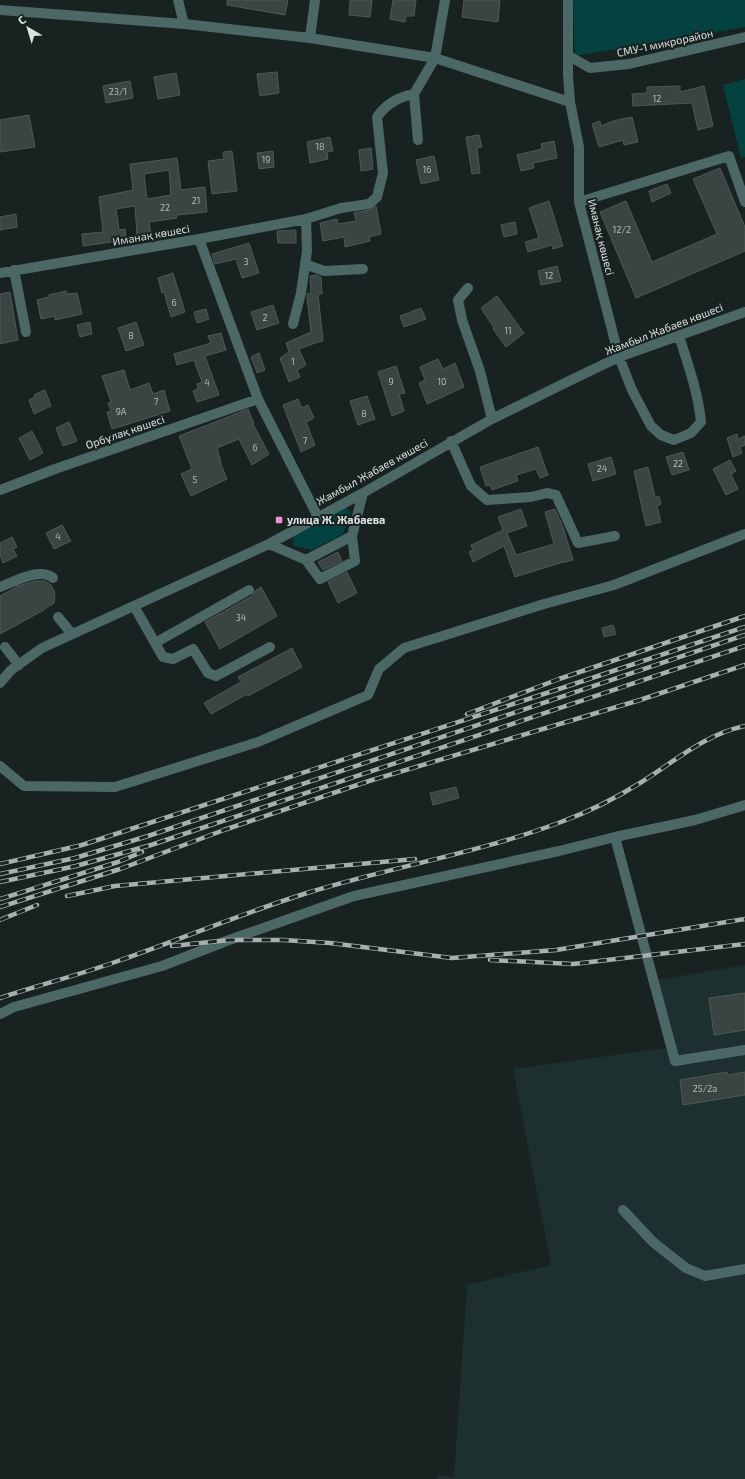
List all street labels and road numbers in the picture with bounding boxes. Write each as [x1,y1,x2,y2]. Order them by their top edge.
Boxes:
street label: СМУ-1 микрорайон [616,26,714,59]
street label: Иманақ көшесі [586,197,617,276]
street label: Иманақ көшесі [111,221,190,248]
street label: Жамбыл Жабаев көшесі [603,300,725,357]
street label: Орбұлақ көшесі [84,412,166,451]
street label: Жамбыл Жабаев көшесі [314,436,430,508]

